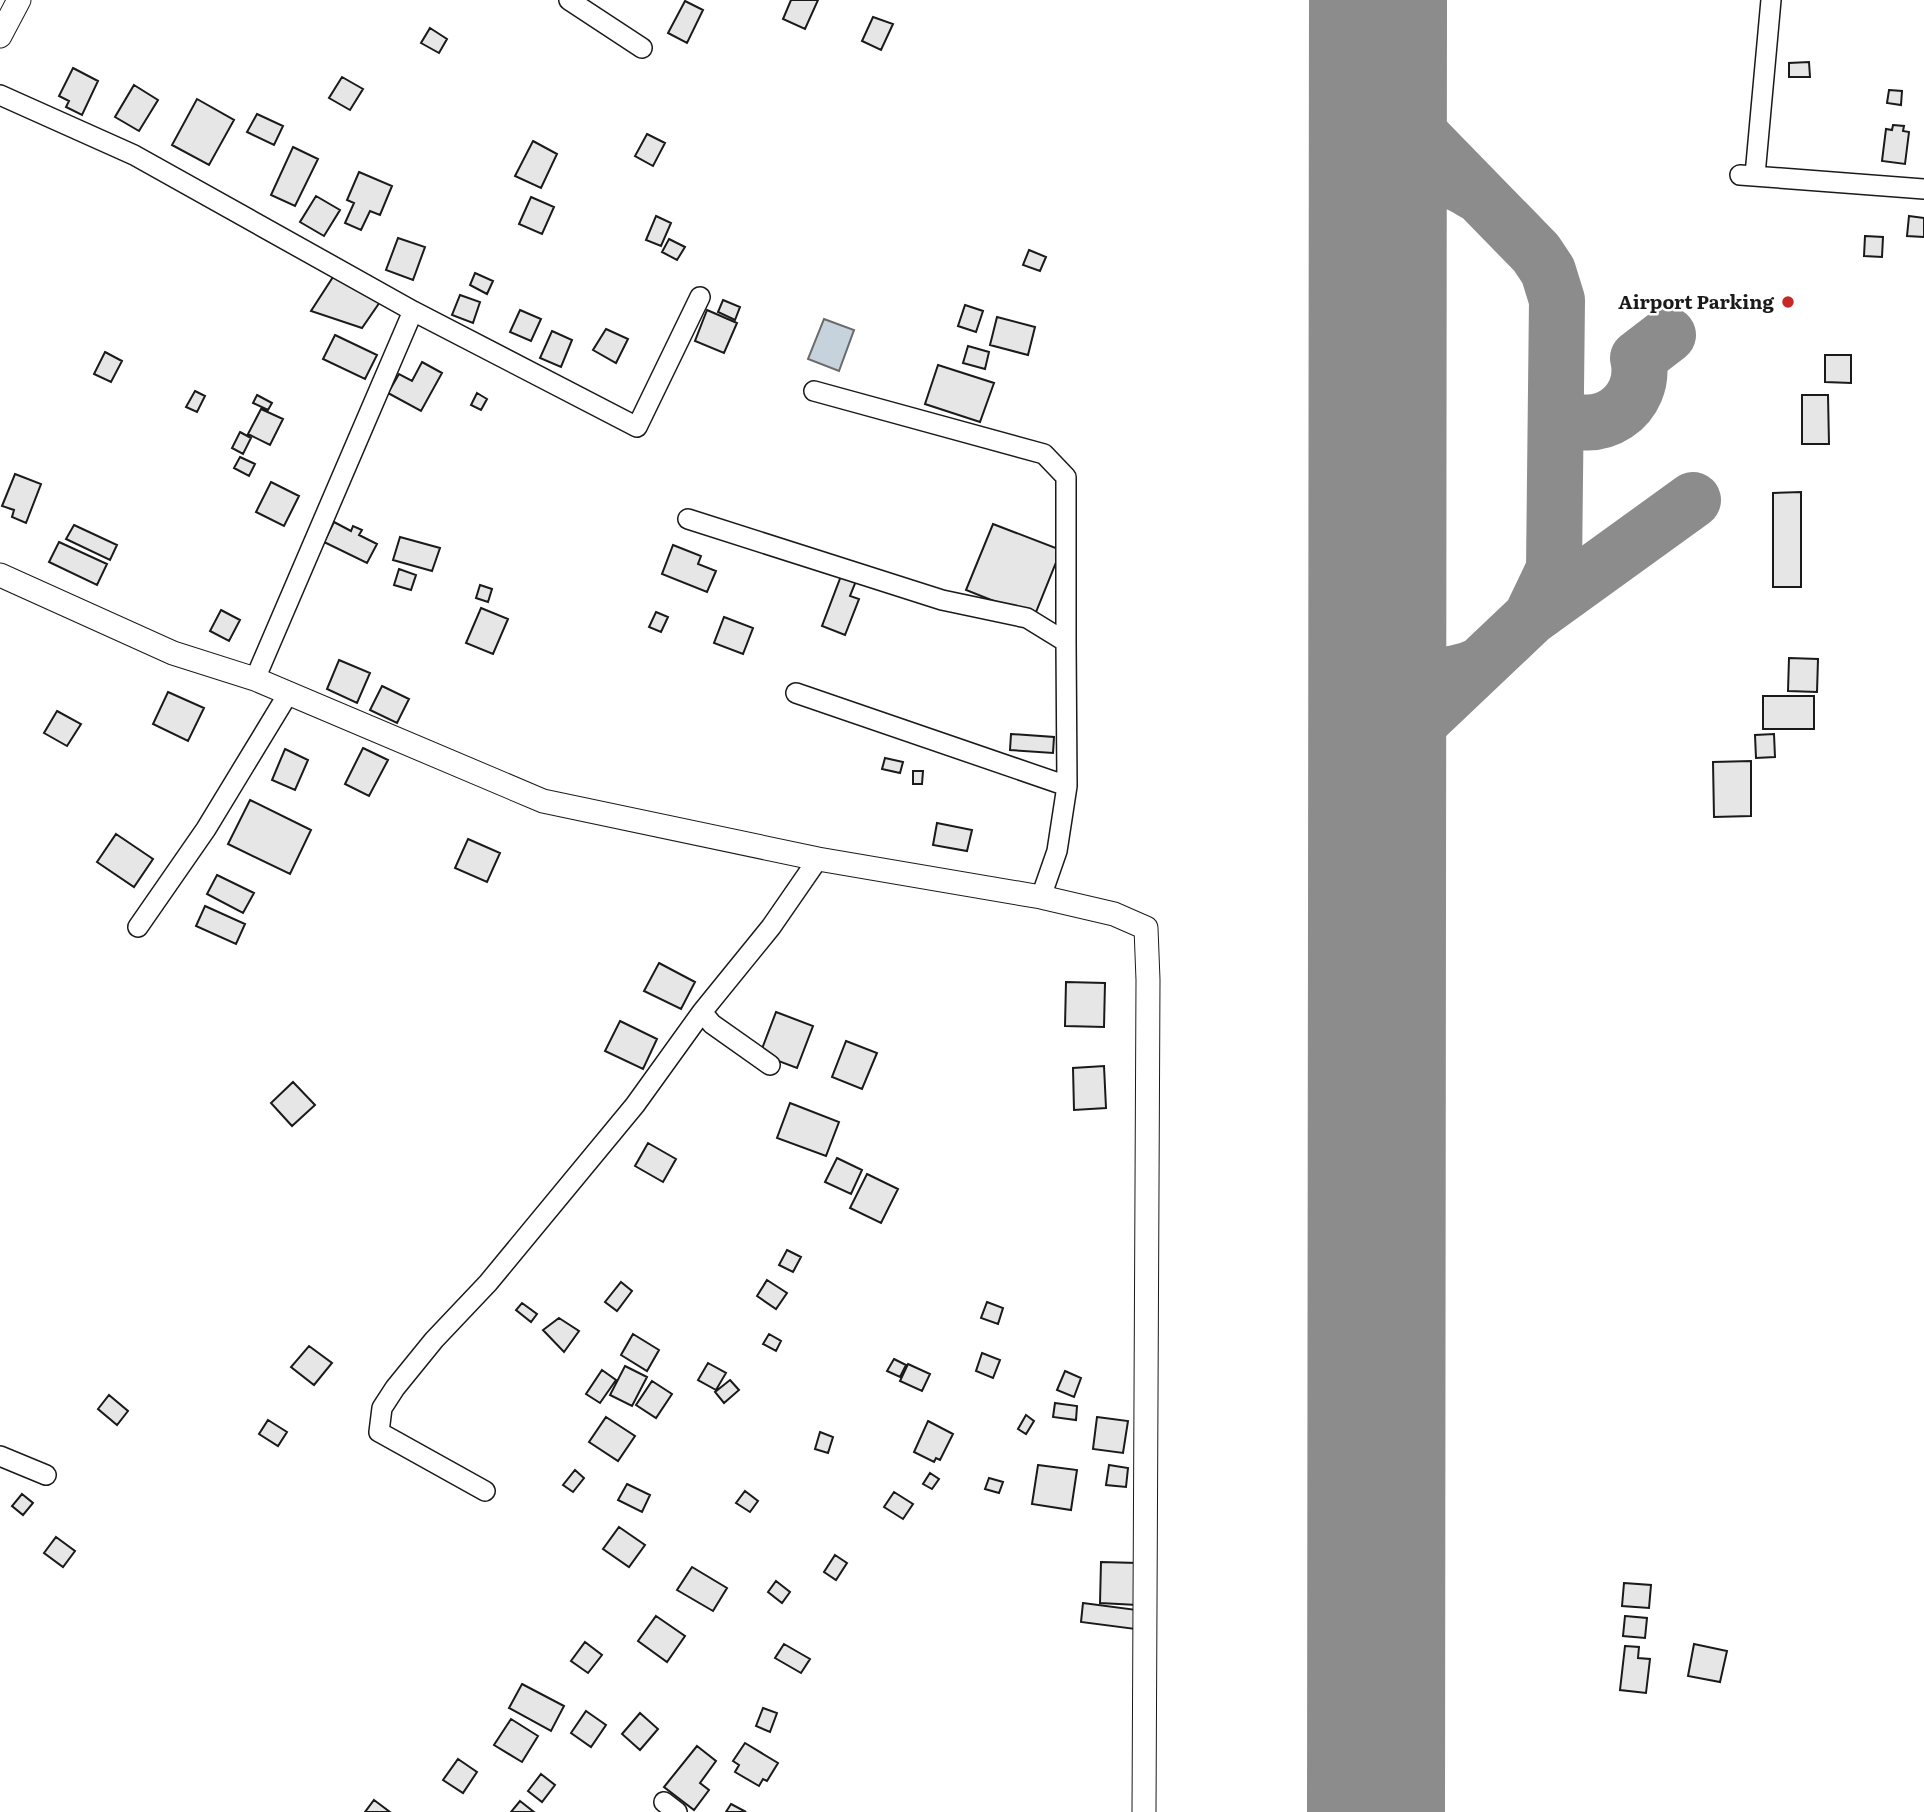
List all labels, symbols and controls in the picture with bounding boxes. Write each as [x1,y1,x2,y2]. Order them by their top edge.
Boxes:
place label: Airport Parking [1618,287,1775,315]
marker: Airport Parking [1780,294,1796,310]

